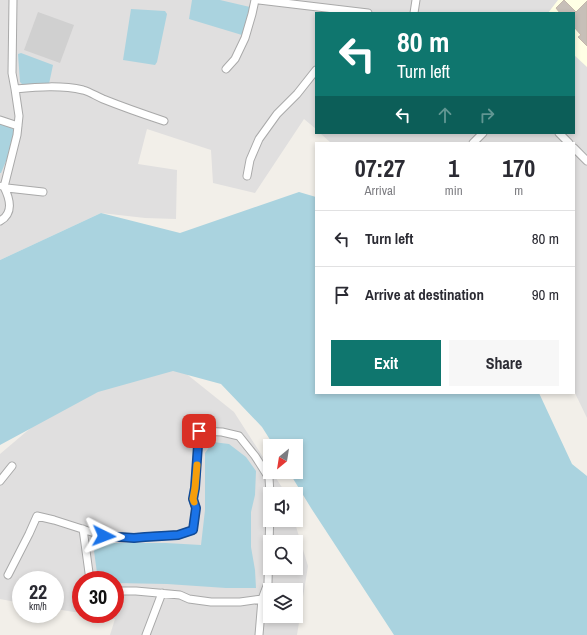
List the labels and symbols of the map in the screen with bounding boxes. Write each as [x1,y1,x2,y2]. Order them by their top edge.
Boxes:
pin [182,414,216,448]
north arrow [263,439,303,479]
position arrow [83,515,125,557]
speed limit sign: 30 [72,571,124,623]

